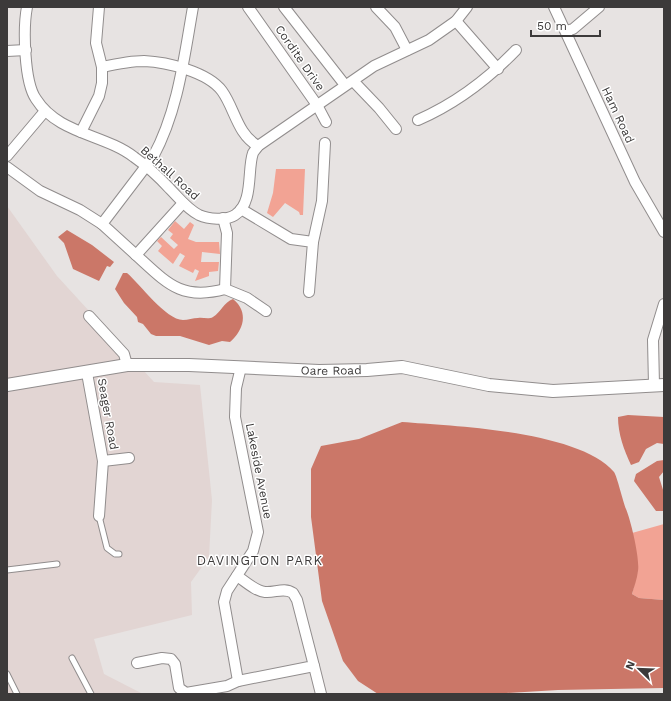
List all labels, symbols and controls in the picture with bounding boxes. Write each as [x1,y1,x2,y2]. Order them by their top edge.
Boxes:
scale bar [531,12,600,38]
text: 50 m [537,19,567,33]
street label: Cordite Drive [272,23,328,94]
street label: Ham Road [599,85,637,145]
street label: Bethall Road [138,143,202,203]
street label: Oare Road [300,363,362,378]
street label: Seager Road [95,377,121,451]
street label: Lakeside Avenue [243,422,275,520]
district label: DAVINGTON PARK [197,553,323,568]
north arrow [619,649,659,689]
text: N [623,659,638,672]

